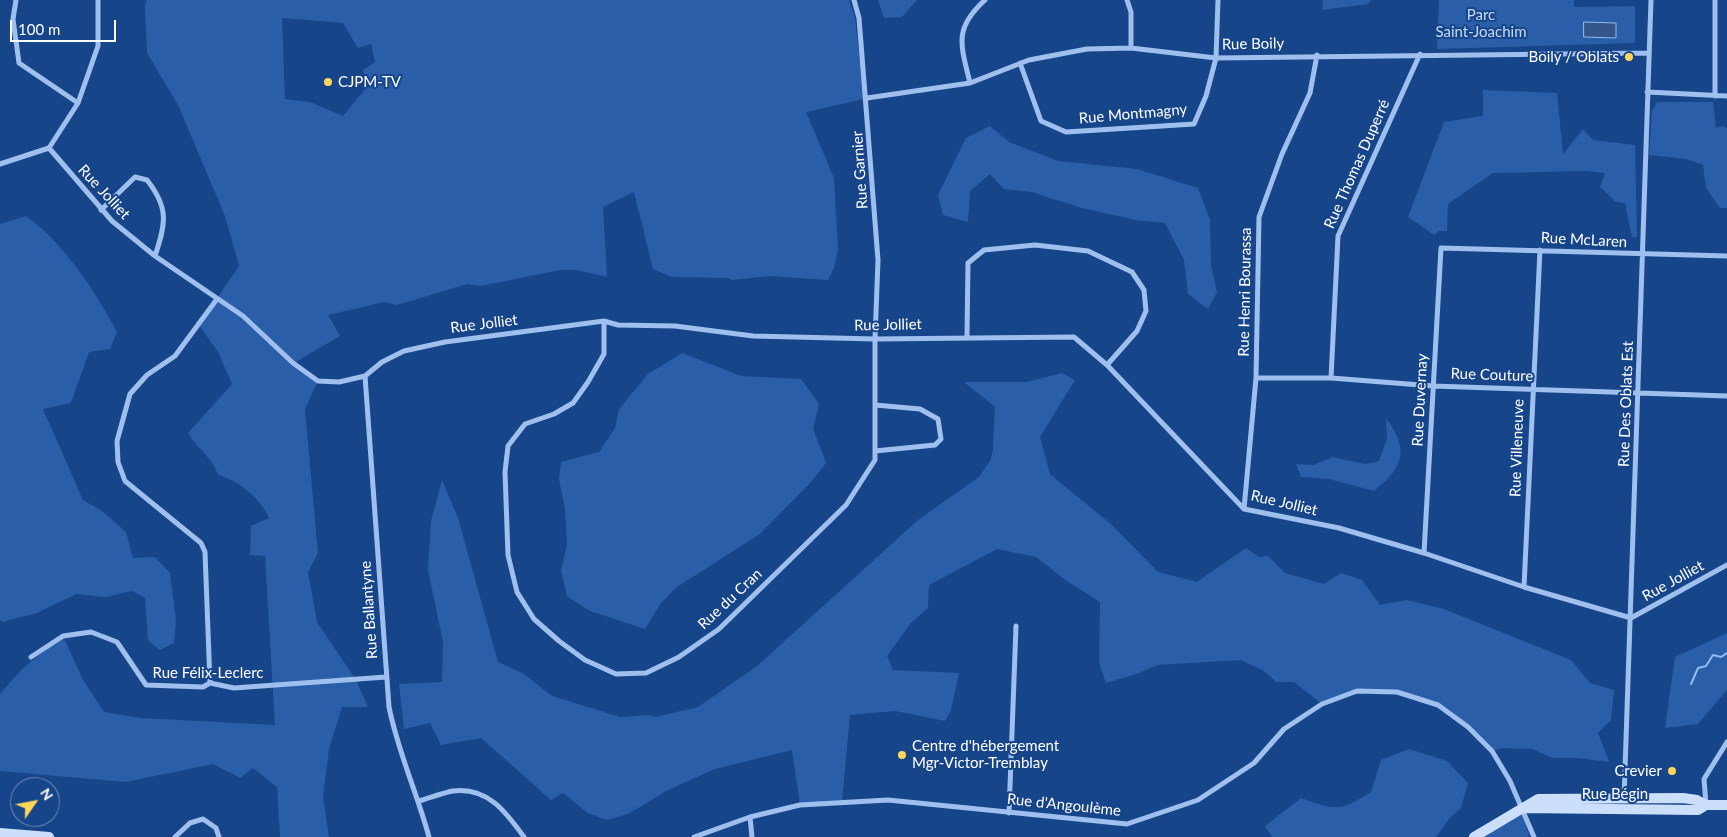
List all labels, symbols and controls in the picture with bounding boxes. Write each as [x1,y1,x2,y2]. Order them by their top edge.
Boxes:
park label: Parc Saint-Joachim [1436,6,1526,41]
scale bar [12,10,119,42]
text: 100 m [18,20,60,38]
street label: Rue Boily [1222,34,1284,54]
place label: Boily / Oblats [1529,48,1619,66]
marker: Boily / Oblats [1623,51,1635,63]
place label: CJPM-TV [338,73,401,91]
marker: CJPM-TV [322,76,334,88]
street label: Rue Thomas Duperré [1320,97,1394,231]
street label: Rue Montmagny [1078,100,1188,128]
street label: Rue Garnier [848,130,872,210]
street label: Rue Jolliet [74,161,134,223]
street label: Rue Henri Bourassa [1235,227,1255,357]
street label: Rue McLaren [1540,229,1628,251]
street label: Rue Jolliet [449,311,519,337]
street label: Rue Jolliet [854,315,922,335]
street label: Rue Des Oblats Est [1615,341,1637,467]
street label: Rue Duvernay [1409,353,1431,447]
street label: Rue Couture [1450,365,1534,385]
street label: Rue Villeneuve [1506,399,1528,497]
street label: Rue Jolliet [1249,487,1319,519]
street label: Rue Jolliet [1639,557,1707,605]
street label: Rue Ballantyne [357,560,381,660]
street label: Rue du Cran [694,565,766,633]
street label: Rue Félix-Leclerc [153,664,263,682]
place label: Centre d'hébergement Mgr-Victor-Tremblay [912,737,1059,772]
marker: Centre d'hébergement Mgr-Victor-Tremblay [896,749,908,761]
place label: Crevier [1614,762,1662,780]
marker: Crevier [1666,765,1678,777]
north arrow [10,777,60,827]
text: N [37,785,57,803]
street label: Rue Bégin [1582,785,1648,803]
street label: Rue d'Angoulème [1006,790,1122,820]

